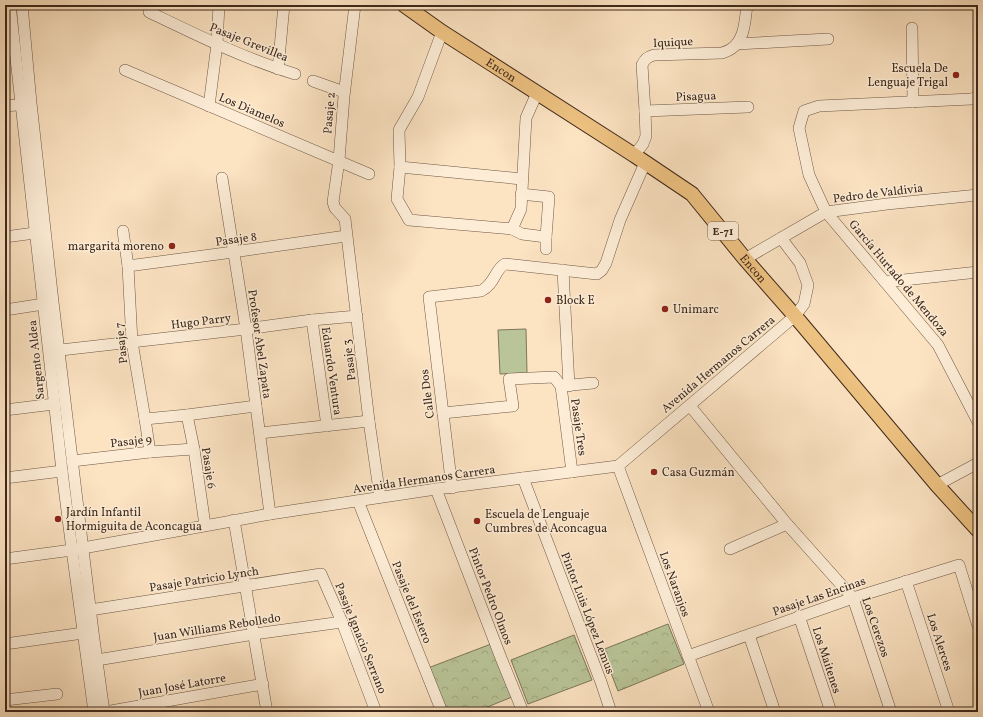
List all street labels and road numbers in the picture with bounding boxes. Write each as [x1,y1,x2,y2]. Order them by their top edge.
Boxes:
street label: Pasaje Grevillea [207,20,290,66]
street label: Iquique [653,34,694,52]
street label: Encon [482,55,519,87]
street label: Pisagua [675,88,717,106]
street label: Los Diamelos [216,90,287,132]
street label: Pasaje 2 [320,91,340,135]
street label: Pedro de Valdivia [832,181,924,207]
street label: García Hurtado de Mendoza [845,217,952,340]
road number: E-71 [708,222,738,240]
street label: Pasaje 8 [214,229,258,251]
street label: Encon [735,251,770,287]
street label: Profesor Abel Zapata [243,288,275,400]
street label: Hugo Parry [170,310,232,334]
street label: Avenida Hermanos Carrera [659,312,779,417]
street label: Sargento Aldea [25,319,49,400]
street label: Pasaje 7 [112,321,132,364]
street label: Eduardo Ventura [317,326,345,416]
street label: Pasaje 3 [340,338,360,382]
street label: Calle Dos [417,368,439,419]
street label: Pasaje Tres [566,398,590,457]
street label: Pasaje 9 [109,432,153,452]
street label: Pasaje 6 [197,446,219,490]
street label: Avenida Hermanos Carrera [352,462,496,498]
street label: Pintor Pedro Olmos [464,545,516,647]
street label: Los Naranjos [655,549,693,619]
street label: Pintor Luis López Lemus [556,550,618,677]
street label: Pasaje del Estero [387,559,435,646]
street label: Pasaje Patricio Lynch [148,563,260,597]
street label: Pasaje Las Encinas [771,574,868,620]
street label: Pasaje Ignacio Serrano [330,580,390,696]
street label: Los Cerezos [857,595,893,659]
street label: Juan Williams Rebolledo [152,610,282,646]
street label: Los Alerces [922,611,956,673]
street label: Los Maitenes [808,625,844,696]
street label: Juan José Latorre [137,670,227,702]

